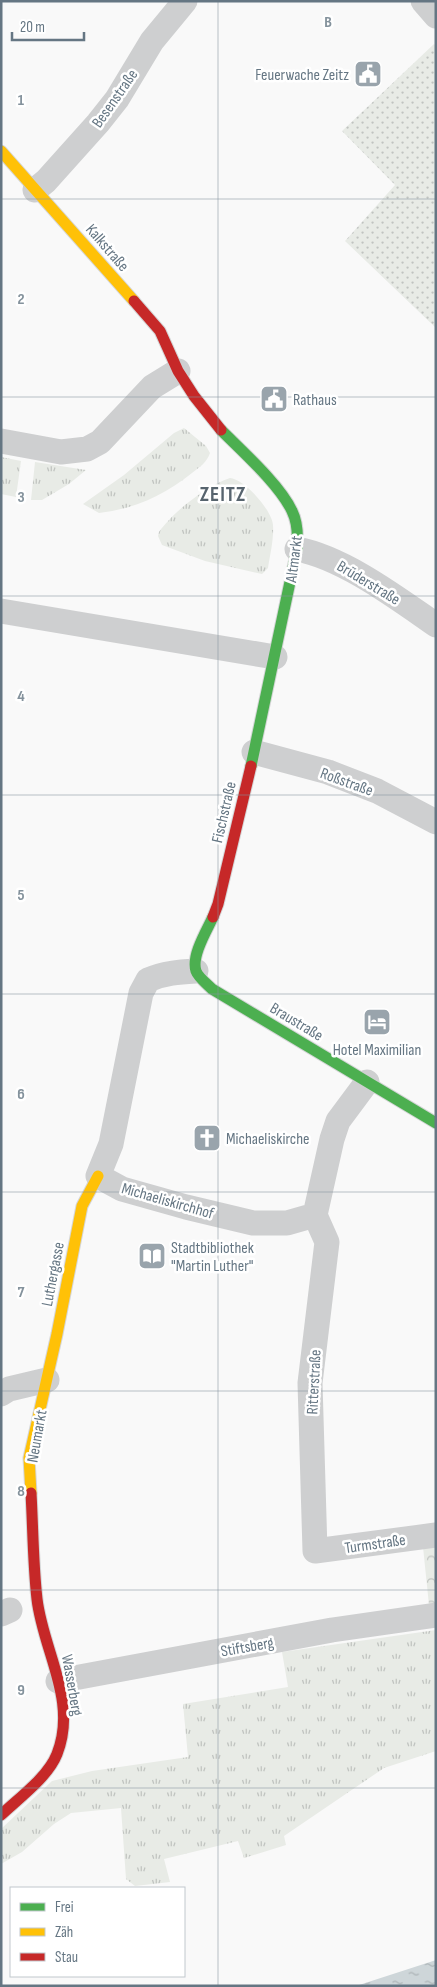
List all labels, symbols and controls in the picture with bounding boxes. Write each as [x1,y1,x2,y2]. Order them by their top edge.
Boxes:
scale bar [12,10,85,42]
text: B [324,13,332,32]
text: 20 m [20,18,45,37]
public building icon: Feuerwache Zeitz [353,59,383,89]
street label: Besenstraße [88,66,142,132]
place label: Feuerwache Zeitz [255,66,349,85]
text: 1 [18,91,25,110]
street label: Kalkstraße [81,220,133,276]
text: 2 [17,290,25,309]
public building icon: Rathaus [259,384,289,414]
place label: Rathaus [293,391,337,410]
district label: ZEITZ [200,482,246,507]
text: 3 [17,488,25,507]
street label: Altmarkt [282,535,307,585]
street label: Brüderstraße [333,557,403,609]
text: 4 [17,687,25,706]
street label: Roßstraße [317,764,376,801]
street label: Fischstraße [208,780,241,845]
text: 5 [17,886,25,905]
street label: Braustraße [266,999,326,1046]
hotel icon: Hotel Maximilian [362,1007,392,1037]
place label: Hotel Maximilian [333,1041,421,1060]
text: 6 [17,1085,25,1104]
church icon: Michaeliskirche [192,1123,222,1153]
place label: Michaeliskirche [226,1130,309,1149]
street label: Michaeliskirchhof [119,1179,216,1224]
place label: Stadtbibliothek "Martin Luther" [171,1239,254,1276]
street label: Luthergasse [38,1241,69,1308]
library icon: Stadtbibliothek "Martin Luther" [137,1241,167,1271]
text: 7 [18,1283,25,1302]
street label: Ritterstraße [303,1349,326,1415]
street label: Neumarkt [23,1408,51,1464]
text: 8 [17,1482,25,1501]
street label: Turmstraße [344,1531,407,1558]
street label: Stiftsberg [219,1633,275,1661]
street label: Wasserberg [57,1653,86,1717]
text: 9 [17,1681,25,1700]
legend [10,1887,185,1977]
text: Frei [55,1898,74,1917]
text: Zäh [55,1923,73,1942]
text: Stau [55,1948,78,1967]

